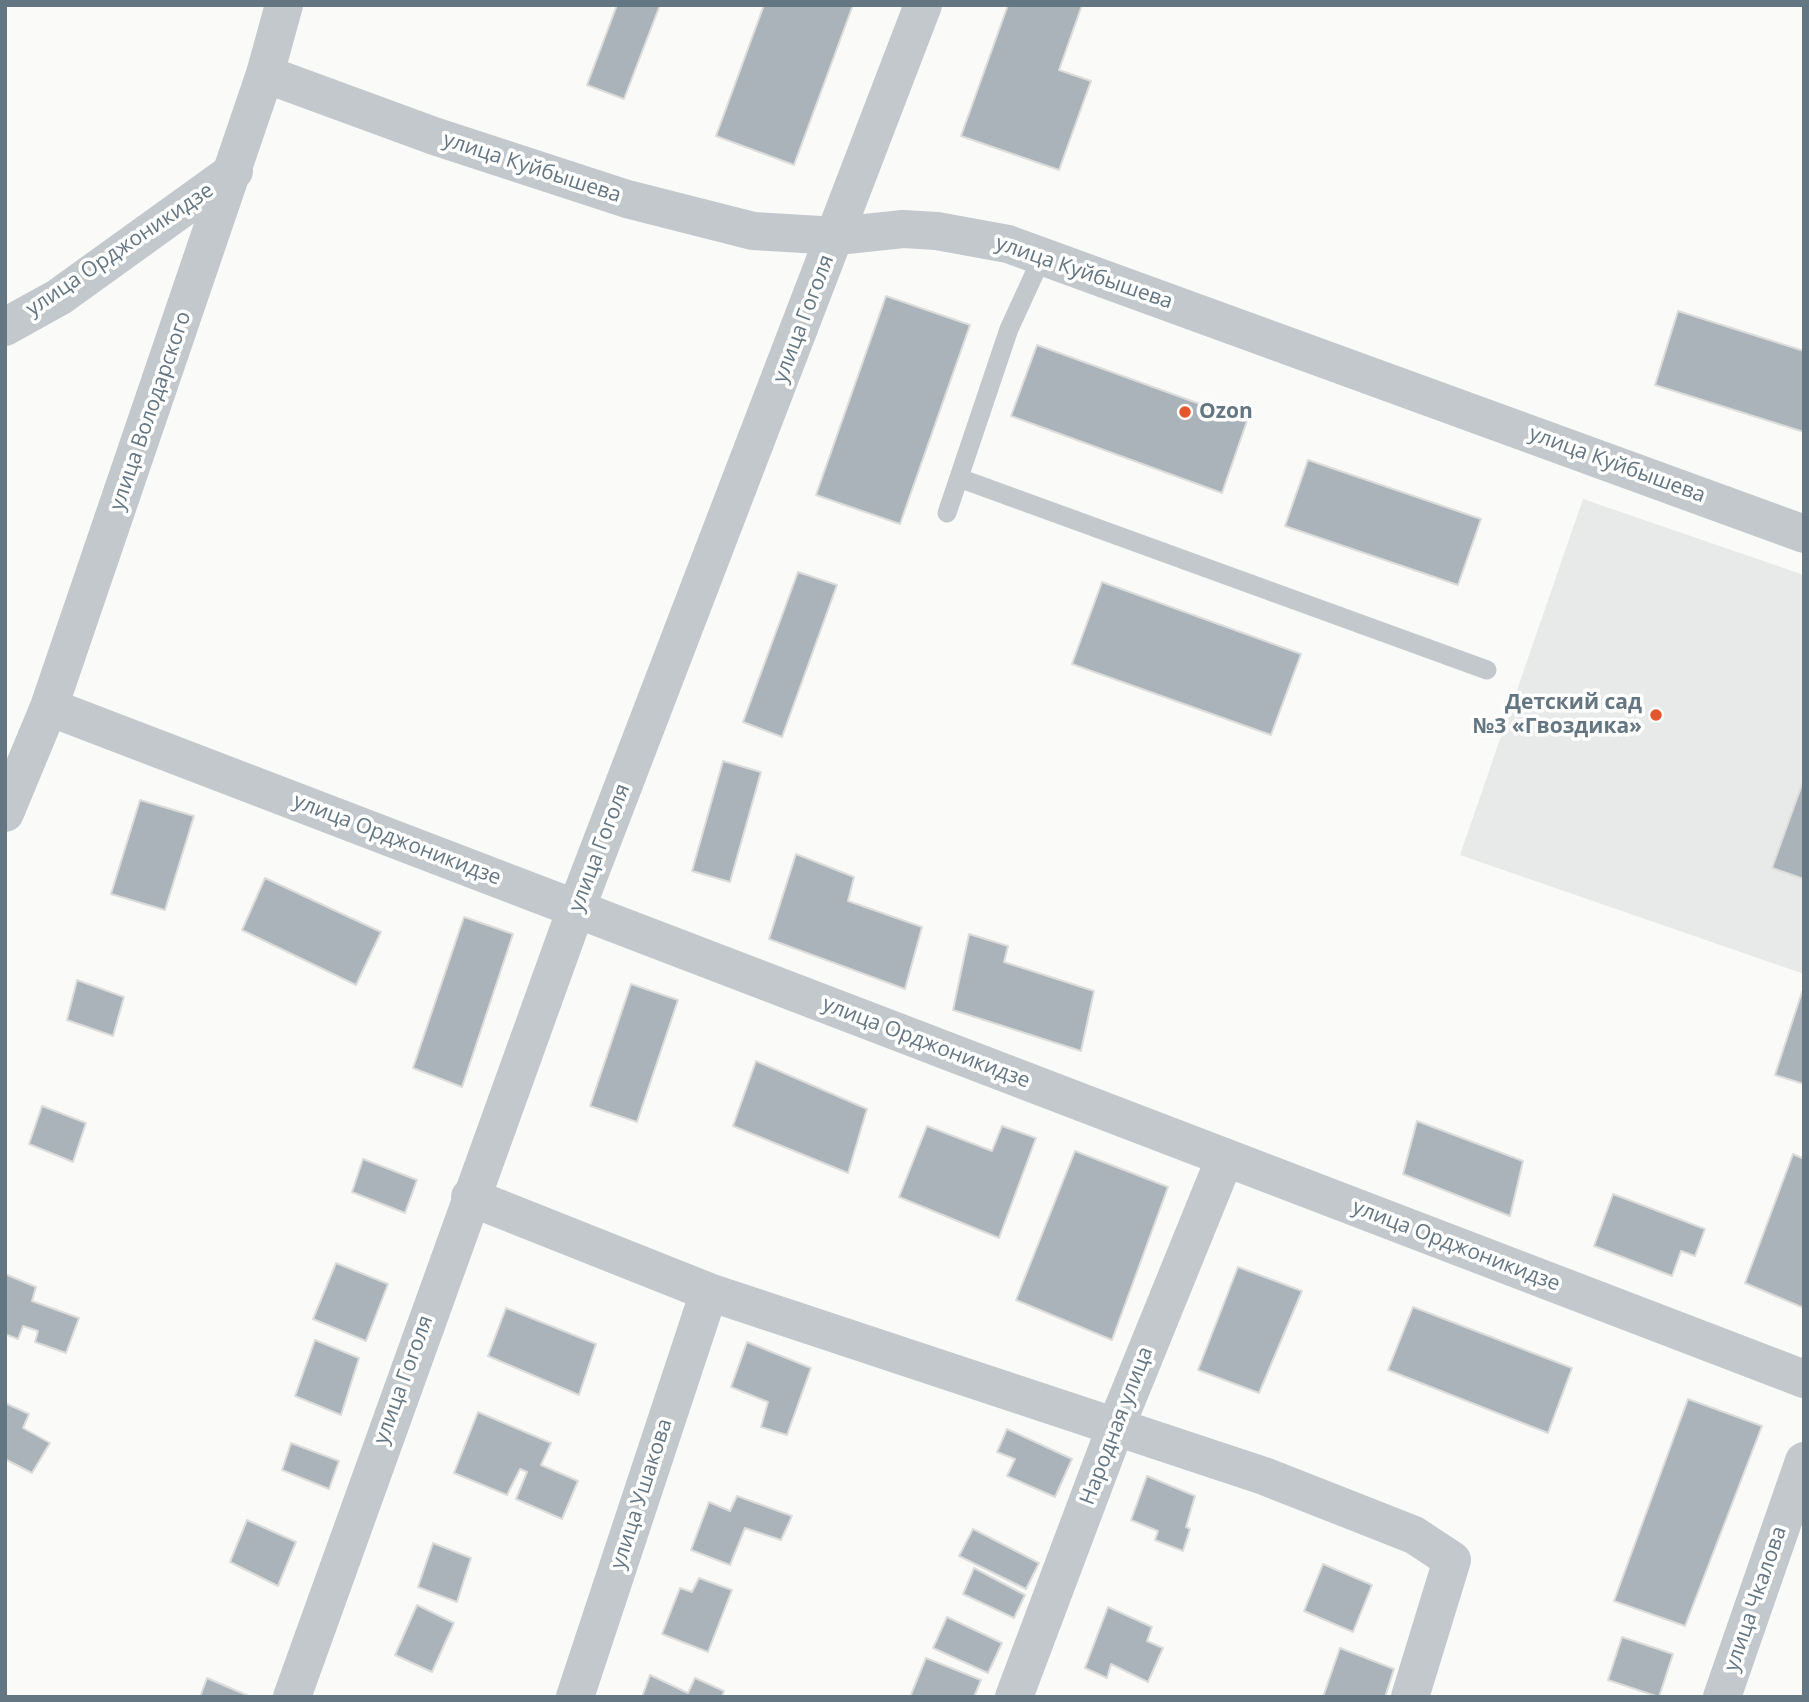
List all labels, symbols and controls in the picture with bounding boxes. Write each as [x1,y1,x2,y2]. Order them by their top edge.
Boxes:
street label: улица Куйбышева [440,127,624,209]
street label: улица Орджоникидзе [22,178,218,322]
street label: улица Куйбышева [992,231,1176,315]
street label: улица Гоголя [768,251,840,387]
street label: улица Володарского [105,308,197,514]
place label: Ozon [1199,399,1253,425]
marker: Ozon [1177,404,1193,420]
street label: улица Куйбышева [1525,421,1709,509]
place label: Детский сад №3 «Гвоздика» [1473,690,1642,740]
marker: Детский сад №3 «Гвоздика» [1648,707,1664,723]
street label: улица Гоголя [564,780,636,916]
street label: улица Орджоникидзе [290,789,504,891]
street label: улица Орджоникидзе [819,992,1033,1094]
street label: улица Орджоникидзе [1349,1195,1563,1297]
street label: улица Гоголя [369,1312,439,1448]
street label: Народная улица [1075,1343,1159,1509]
street label: улица Ушакова [606,1416,678,1572]
street label: улица Чкалова [1719,1523,1793,1675]

